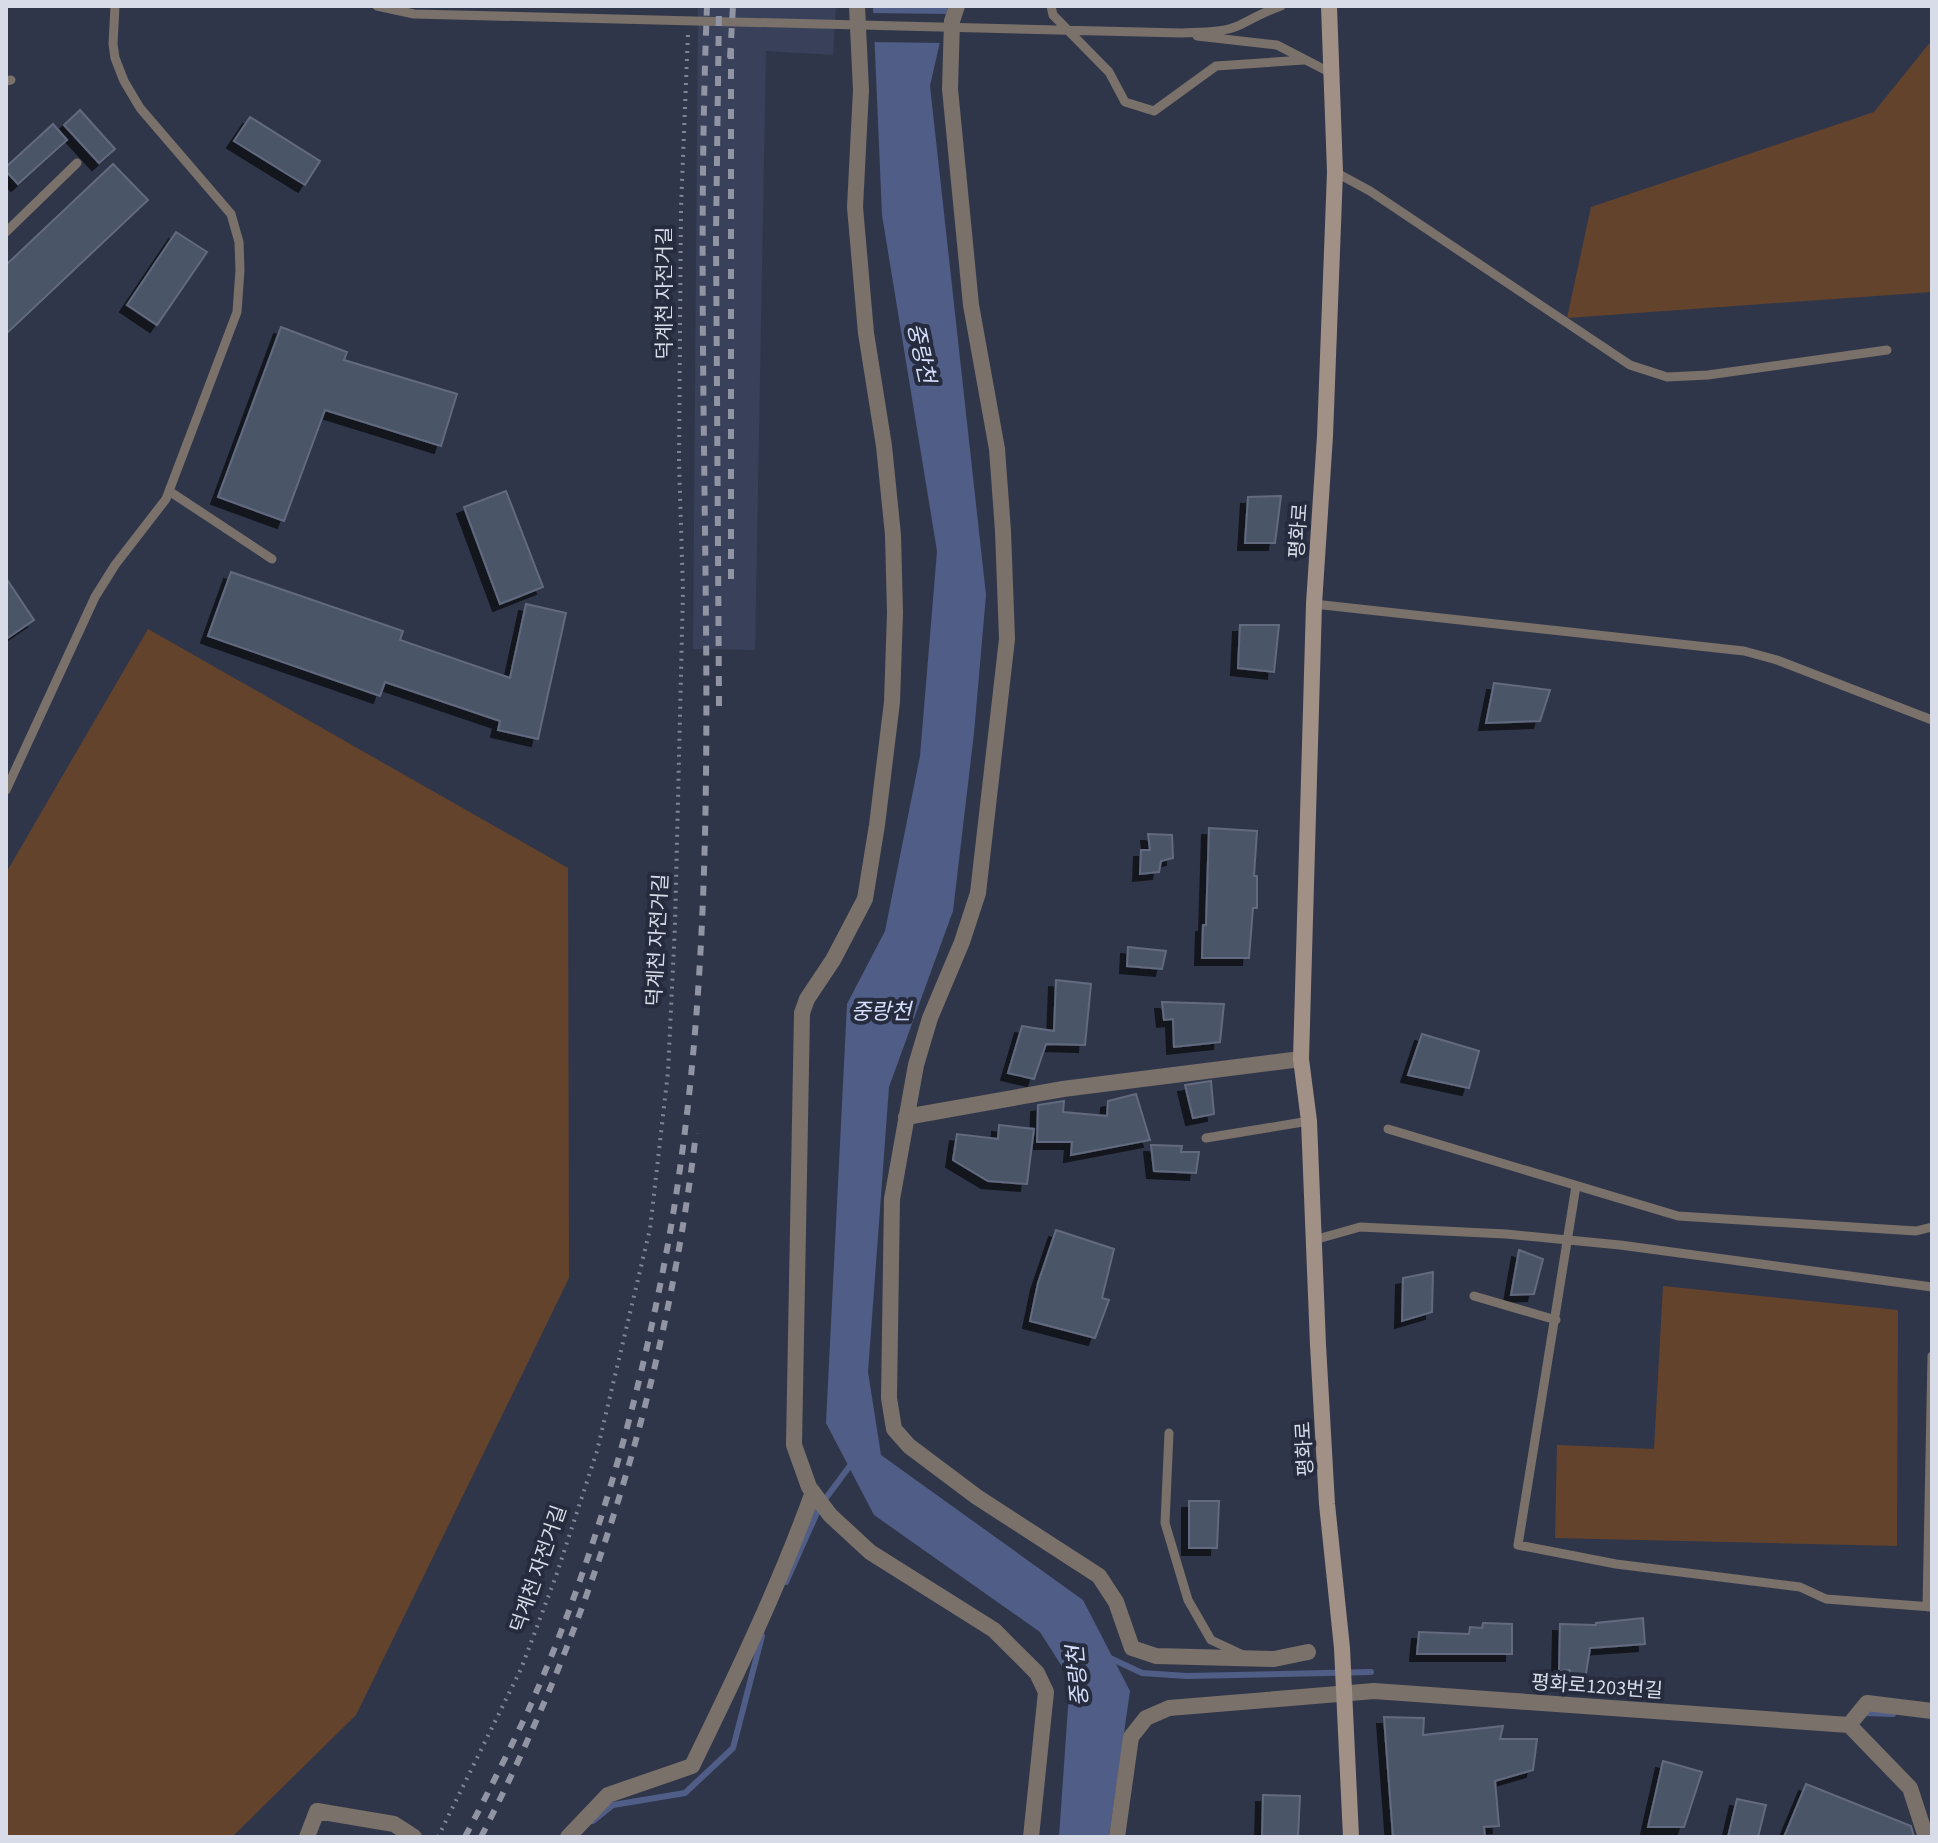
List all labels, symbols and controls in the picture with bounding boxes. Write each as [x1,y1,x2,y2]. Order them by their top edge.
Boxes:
street label: 덕계천 자전거길 [651,227,679,359]
water label: 중랑천 [899,320,944,389]
street label: 평화로 [1283,502,1315,560]
street label: 덕계천 자전거길 [641,873,675,1007]
water label: 중랑천 [851,996,914,1028]
street label: 평화로 [1290,1421,1320,1477]
street label: 덕계천 자전거길 [504,1502,574,1636]
water label: 중랑천 [1059,1642,1097,1708]
street label: 평화로1203번길 [1530,1668,1664,1706]

